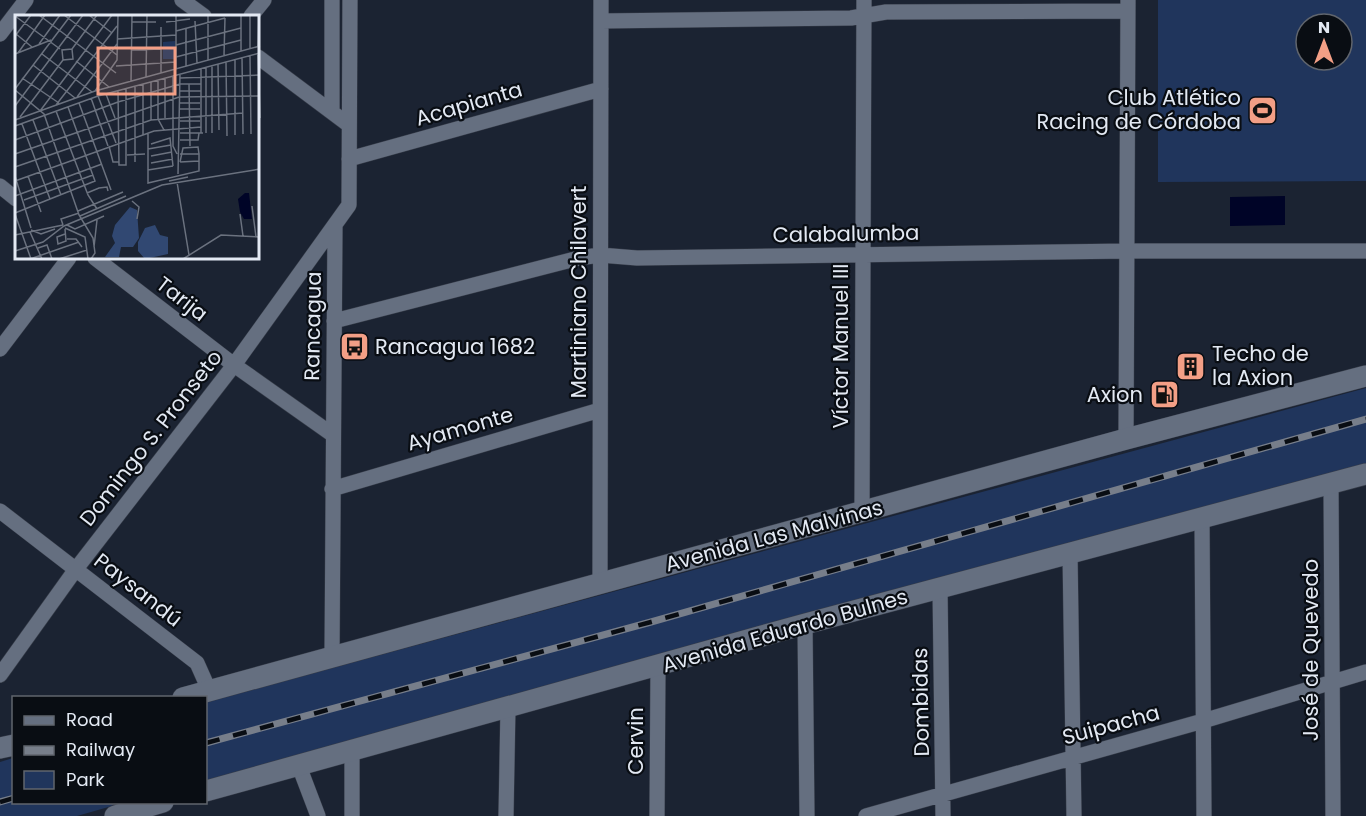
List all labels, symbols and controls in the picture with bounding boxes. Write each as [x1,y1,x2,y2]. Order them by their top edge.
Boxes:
north arrow [1294,12,1354,72]
inset map [15,15,260,260]
text: N [1318,16,1330,39]
street label: Acapianta [412,74,526,133]
place label: Club Atlético Racing de Córdoba [1037,83,1241,136]
sports icon: Club Atlético Racing de Córdoba [1246,94,1278,126]
street label: Martiniano Chilavert [564,186,593,398]
street label: Calabalumba [772,218,920,249]
street label: Víctor Manuel III [826,263,855,429]
street label: Tarija [151,269,214,328]
street label: Rancagua [297,271,328,381]
bus stop icon: Rancagua 1682 [338,331,370,363]
place label: Rancagua 1682 [375,332,535,361]
place label: Techo de la Axion [1212,339,1309,392]
street label: Domingo S. Pronseto [73,344,229,532]
building icon: Techo de la Axion [1175,350,1207,382]
fuel station icon: Axion [1148,379,1180,411]
place label: Axion [1087,380,1143,409]
street label: Ayamonte [403,400,516,458]
street label: Avenida Las Malvinas [662,492,886,579]
street label: Paysandú [88,546,188,633]
street label: José de Quevedo [1296,559,1325,741]
street label: Avenida Eduardo Bulnes [659,582,911,679]
street label: Dombidas [905,647,936,757]
legend [12,696,207,804]
street label: Suipacha [1059,698,1163,751]
text: Road [66,707,113,732]
street label: Cervin [621,707,650,775]
text: Railway [66,737,135,762]
text: Park [66,767,105,792]

